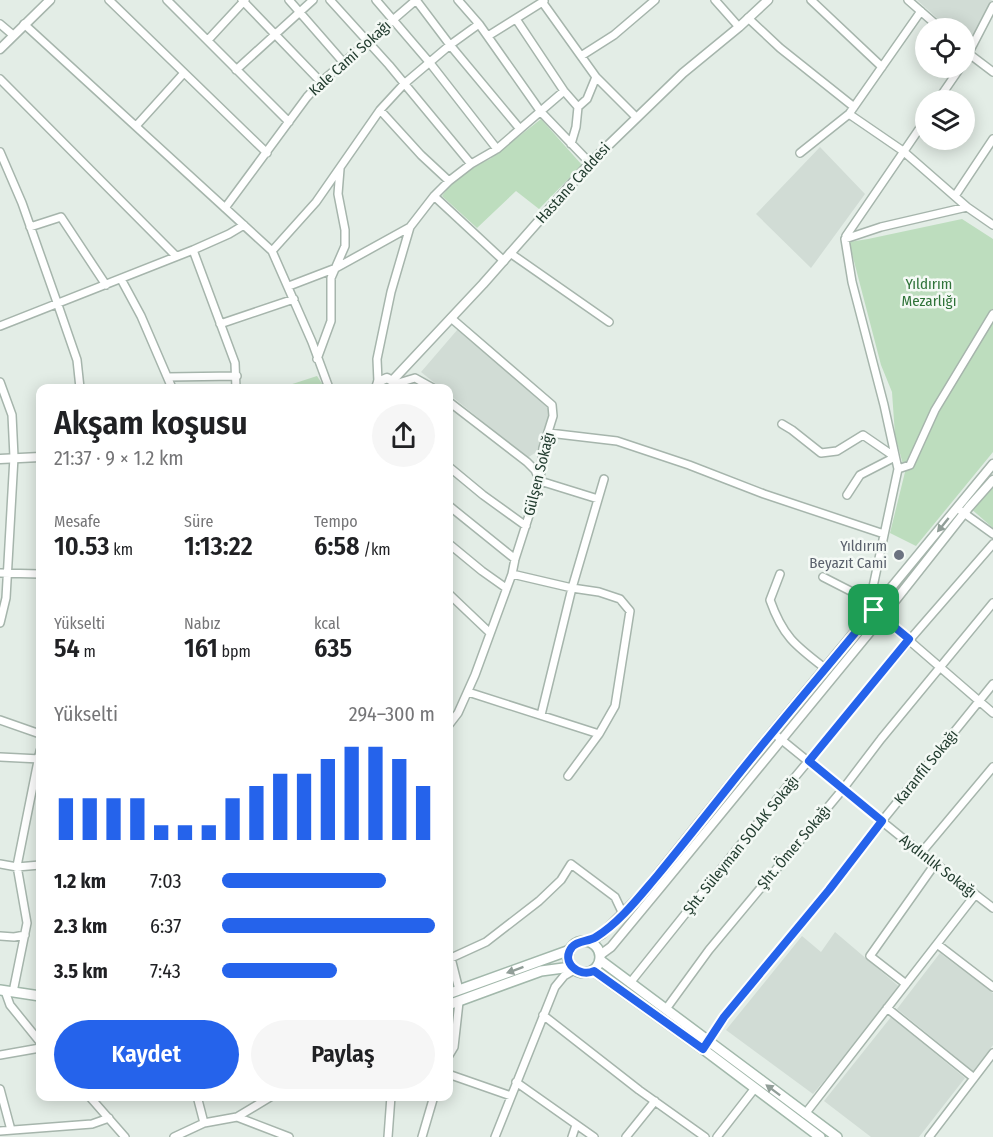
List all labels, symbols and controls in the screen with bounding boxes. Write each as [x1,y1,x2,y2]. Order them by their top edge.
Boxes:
street label: Kale Cami Sokağı [305,17,395,99]
map controls [915,18,975,150]
button: locate [915,18,975,78]
button: layers [915,90,975,150]
street label: Hastane Caddesi [532,139,614,227]
park label: Yıldırım Mezarlığı [902,275,956,310]
text: Akşam koşusu [54,403,248,443]
button: share [372,404,435,467]
street label: Gülşen Sokağı [520,430,558,518]
text: 21:37 · 9 × 1.2 km [54,446,184,470]
text: Mesafe [54,512,100,531]
text: Süre [184,512,213,531]
text: Tempo [314,512,358,531]
one-way arrow [937,518,949,533]
text: 10.53 [54,531,110,562]
text: 1:13:22 [184,531,253,562]
text: 6:58 [314,531,360,562]
place label: Yıldırım Beyazıt Cami [809,537,887,572]
text: km [110,540,133,559]
text: /km [360,540,391,559]
marker: Yıldırım Beyazıt Cami [892,548,906,562]
pin [848,584,899,635]
icon: arrive [857,593,890,626]
text: Yükselti [54,614,105,633]
text: Nabız [184,614,220,633]
text: kcal [314,614,340,633]
text: 54 [54,633,80,664]
text: 161 [184,633,218,664]
text: 635 [314,633,352,664]
text: m [80,642,96,661]
text: bpm [218,642,251,661]
text: Yükselti [54,702,118,726]
text: 294–300 m [349,702,435,726]
street label: Karanfil Sokağı [890,726,962,808]
street label: Şht. Süleyman SOLAK Sokağı [679,772,803,918]
street label: Şht. Ömer Sokağı [754,801,834,893]
street label: Aydınlık Sokağı [896,830,980,902]
text: 1.2 km [54,869,106,893]
text: 7:03 [150,869,182,893]
text: 2.3 km [54,914,107,938]
text: 6:37 [150,914,181,938]
text: 3.5 km [54,959,108,983]
text: 7:43 [150,959,181,983]
one-way arrow [506,965,524,975]
button: Kaydet [54,1020,239,1089]
button: Paylaş [251,1020,435,1089]
one-way arrow [765,1083,781,1096]

